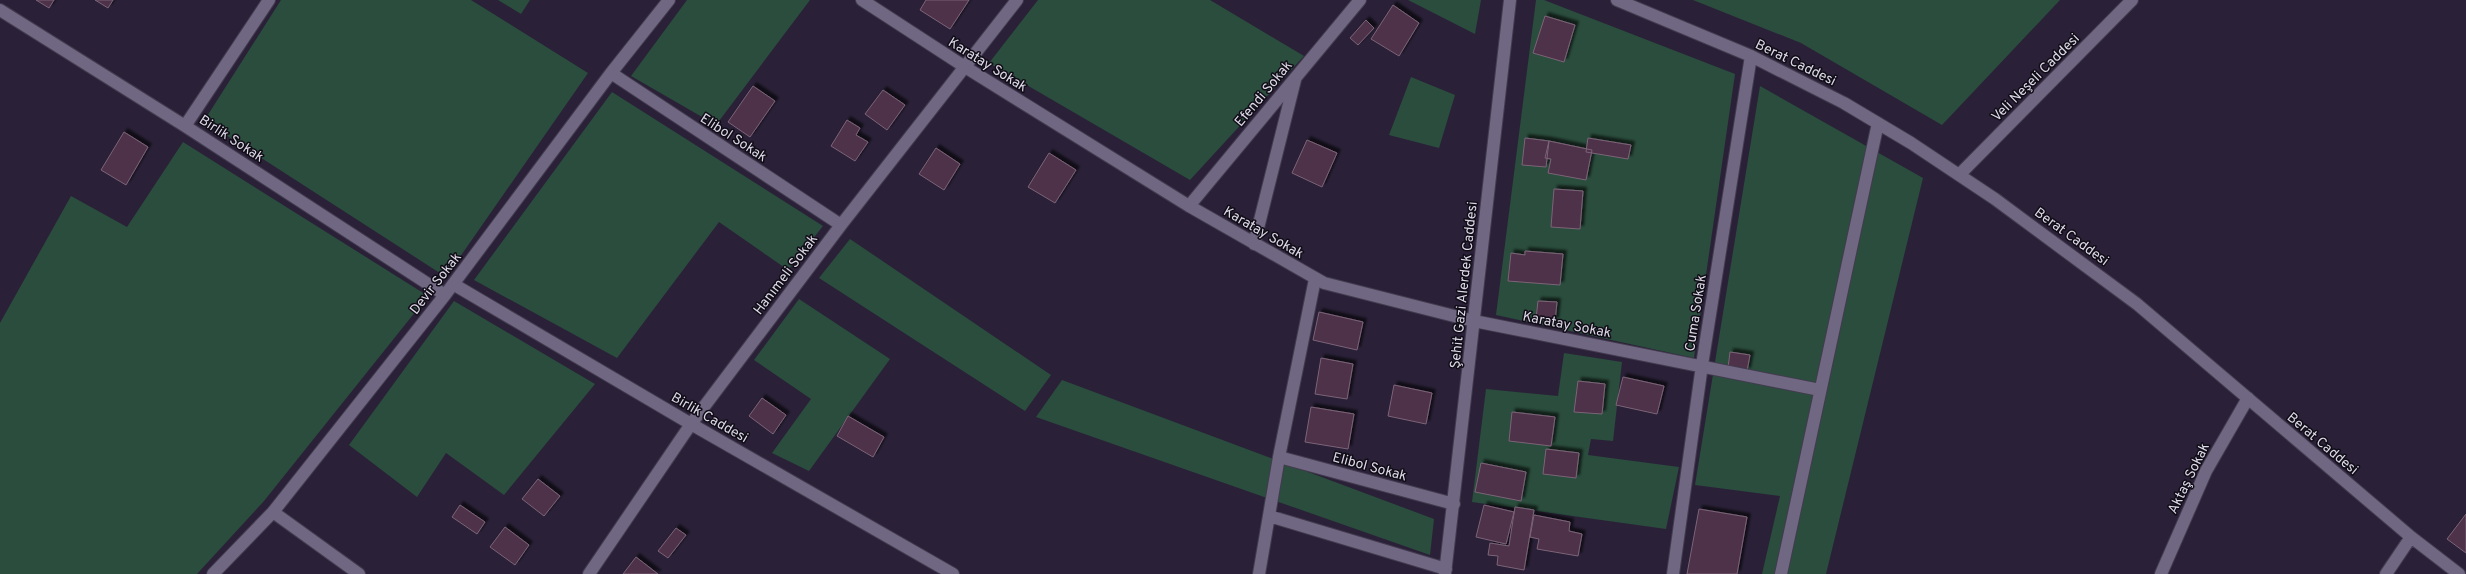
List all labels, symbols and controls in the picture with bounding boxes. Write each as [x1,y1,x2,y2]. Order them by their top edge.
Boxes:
street label: Veli Neşeli Caddesi [1988,30,2084,126]
street label: Karatay Sokak [945,34,1030,96]
street label: Berat Caddesi [1752,36,1839,90]
street label: Efendi Sokak [1232,58,1297,130]
street label: Elibol Sokak [697,110,770,166]
street label: Birlik Sokak [196,112,267,167]
street label: Şehit Gazi Alerdek Caddesi [1447,201,1482,370]
street label: Karatay Sokak [1220,203,1306,263]
street label: Berat Caddesi [2031,205,2112,270]
street label: Hanımeli Sokak [750,231,822,319]
street label: Devir Sokak [407,250,466,318]
street label: Cuma Sokak [1682,274,1711,353]
street label: Karatay Sokak [1521,309,1612,342]
street label: Birlik Caddesi [668,389,751,447]
street label: Berat Caddesi [2283,409,2361,479]
street label: Aktaş Sokak [2165,440,2214,517]
street label: Elibol Sokak [1331,449,1409,486]

